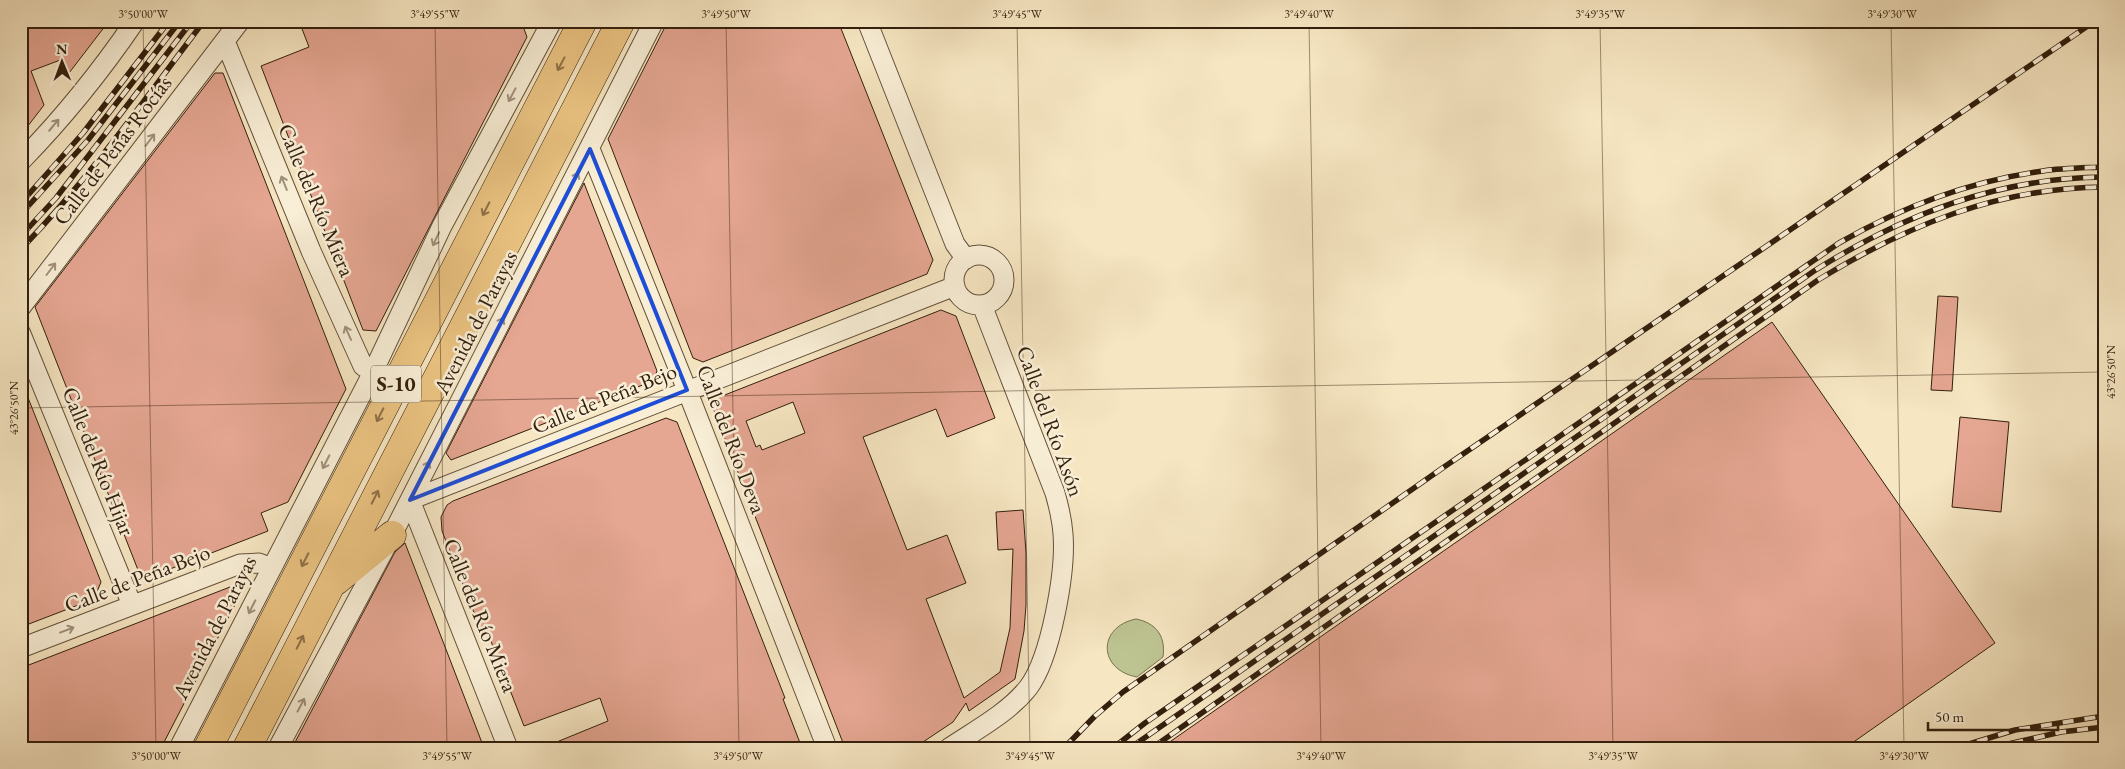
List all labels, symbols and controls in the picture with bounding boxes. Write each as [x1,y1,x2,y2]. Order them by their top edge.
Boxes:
text: 3°50'00"W [118,6,169,22]
text: 3°49'55"W [410,6,461,22]
text: 3°49'50"W [701,6,752,22]
text: 3°49'45"W [992,6,1043,22]
text: 3°49'40"W [1284,6,1335,22]
text: 3°49'35"W [1575,6,1626,22]
text: 3°49'30"W [1867,6,1918,22]
north arrow [38,38,88,88]
text: N [56,40,68,58]
one-way arrow [555,57,565,71]
street label: Calle de Peñas Rocías [47,70,178,231]
one-way arrow [507,87,516,102]
one-way arrow [49,119,60,132]
street label: Calle del Río Miera [271,119,362,281]
one-way arrow [144,134,155,147]
one-way arrow [571,172,580,187]
one-way arrow [278,176,288,191]
one-way arrow [481,201,490,216]
one-way arrow [431,231,441,246]
street label: Avenida de Parayas [426,245,524,400]
one-way arrow [46,262,56,276]
one-way arrow [496,317,505,332]
one-way arrow [342,326,352,341]
street label: Calle del Río Asón [1010,342,1091,501]
text: 43°26'50"N [2103,345,2119,399]
street label: Calle de Peña Bejo [527,356,681,441]
street label: Calle del Río Deva [690,361,773,518]
road number: S-10 [371,366,421,402]
text: 43°26'50"N [6,381,22,435]
street label: Calle del Río Hijar [55,383,142,540]
one-way arrow [375,408,385,423]
one-way arrow [321,454,330,469]
one-way arrow [421,461,431,476]
one-way arrow [370,490,380,505]
street label: Calle del Río Miera [436,534,525,697]
street label: Calle de Peña Bejo [60,537,214,620]
street label: Avenida de Parayas [165,550,263,705]
one-way arrow [300,552,309,567]
one-way arrow [247,599,257,614]
one-way arrow [59,625,74,634]
one-way arrow [296,635,305,650]
one-way arrow [296,697,306,712]
scale bar [1928,699,2058,731]
text: 50 m [1935,707,1964,726]
text: 3°50'00"W [131,748,182,764]
text: 3°49'55"W [422,748,473,764]
text: 3°49'50"W [713,748,764,764]
text: 3°49'45"W [1005,748,1056,764]
text: 3°49'40"W [1296,748,1347,764]
text: 3°49'35"W [1588,748,1639,764]
text: 3°49'30"W [1879,748,1930,764]

